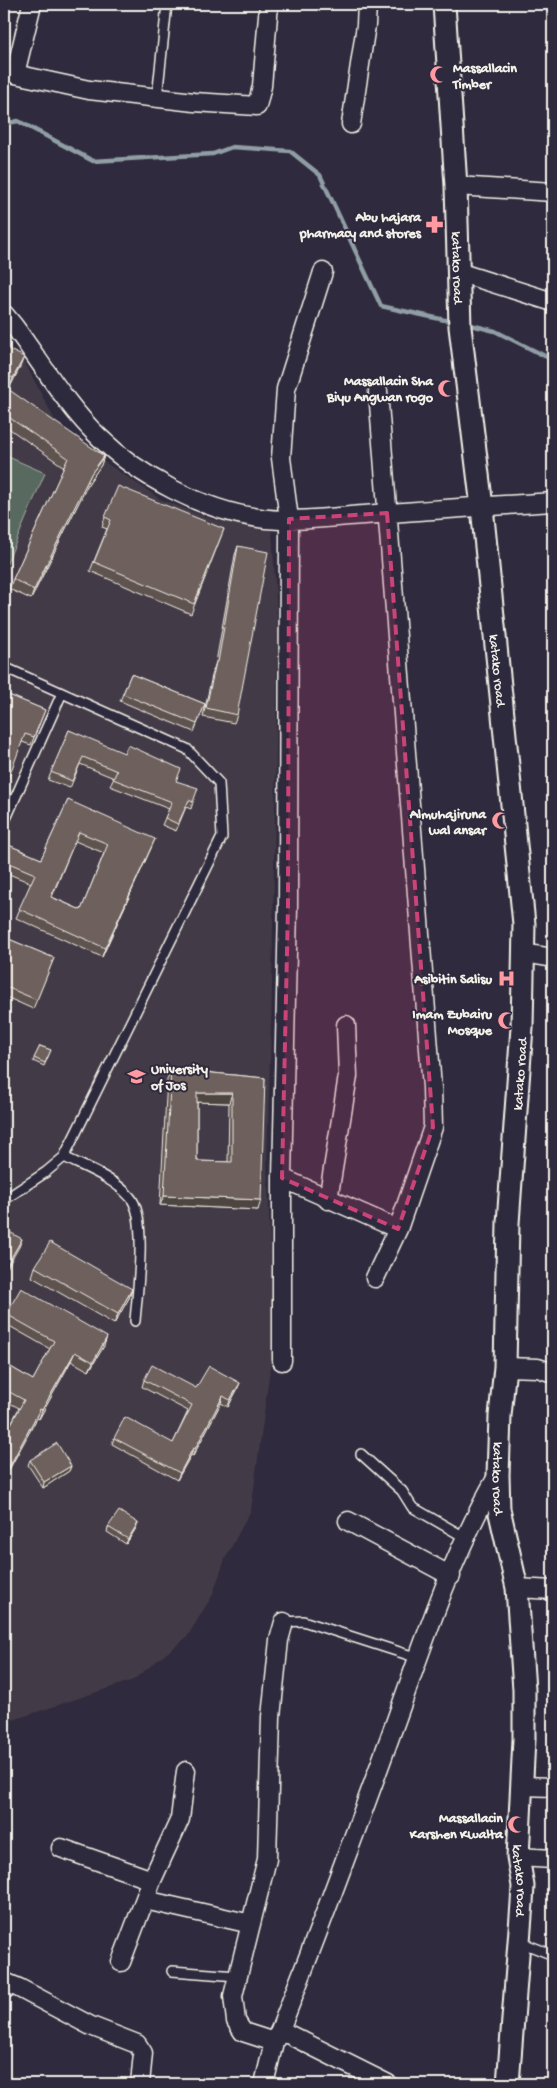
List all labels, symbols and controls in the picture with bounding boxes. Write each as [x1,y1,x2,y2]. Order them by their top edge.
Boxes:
place label: Massallacin Timber [452,61,517,94]
mosque icon: Massallacin Timber [429,65,449,85]
place label: Abu hajara pharmacy and stores [299,210,422,243]
pharmacy icon: Abu hajara pharmacy and stores [425,214,445,234]
street label: katako road [446,231,465,306]
place label: Massallacin Sha Biyu Angwan rogo [326,374,434,407]
mosque icon: Massallacin Sha Biyu Angwan rogo [437,378,457,398]
street label: katako road [484,634,508,709]
place label: Almuhajiruna wal ansar [409,807,488,840]
mosque icon: Almuhajiruna wal ansar [490,811,510,831]
hospital icon: Asibitin Salisu [496,968,516,988]
place label: Asibitin Salisu [413,972,492,989]
place label: Imam Zubairu Mosque [412,1007,493,1040]
mosque icon: Imam Zubairu Mosque [496,1011,516,1031]
street label: katako road [510,1036,533,1111]
place label: University of Jos [150,1062,208,1095]
school or university icon: University of Jos [127,1066,147,1086]
street label: katako road [487,1442,506,1519]
place label: Massallacin Karshen Kwalta [409,1811,504,1844]
mosque icon: Massallacin Karshen Kwalta [507,1815,527,1835]
street label: katako road [507,1844,529,1919]

